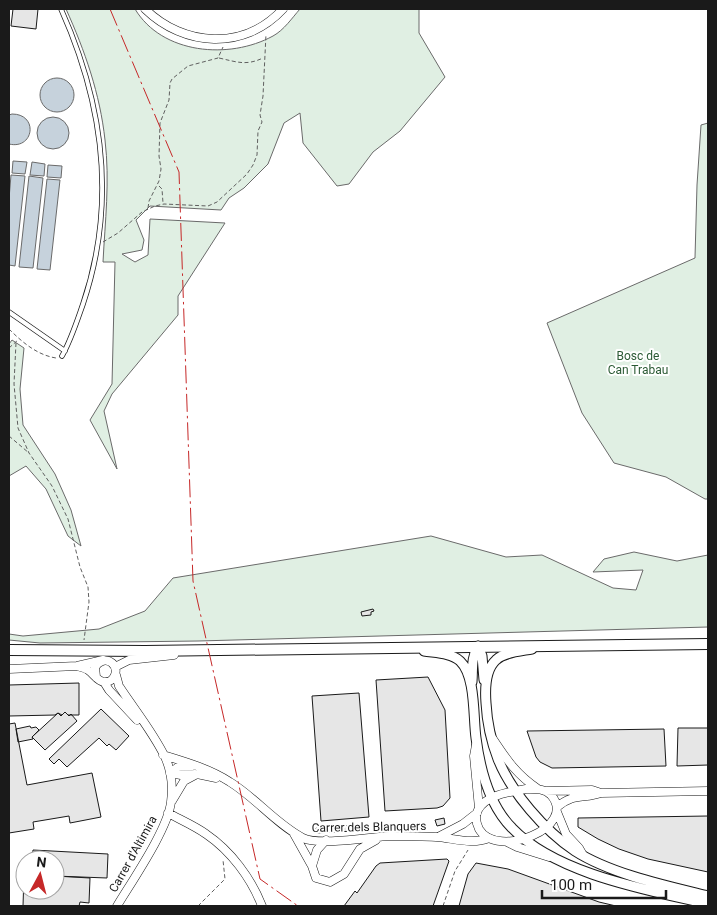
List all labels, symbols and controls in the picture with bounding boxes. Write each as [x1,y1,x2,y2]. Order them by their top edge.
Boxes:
park label: Bosc de Can Trabau [608,349,668,377]
street label: Carrer d'Altimira [106,813,160,895]
street label: Carrer dels Blanquers [312,819,426,835]
north arrow [15,850,65,900]
text: N [36,854,47,871]
scale bar [542,868,666,900]
text: 100 m [550,876,592,894]

